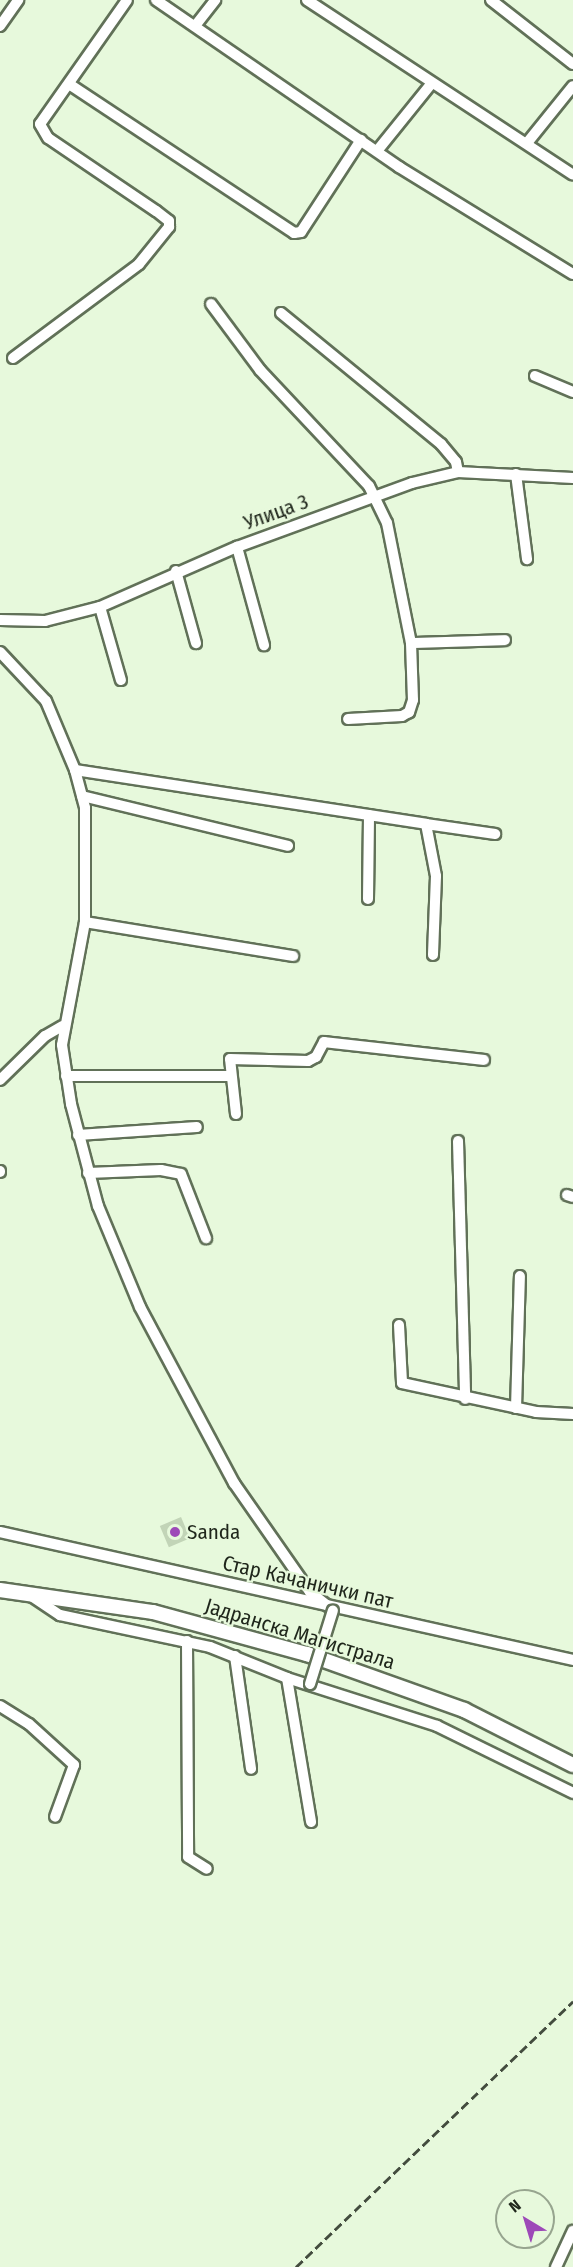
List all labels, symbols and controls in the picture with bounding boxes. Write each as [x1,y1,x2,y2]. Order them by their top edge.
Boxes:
street label: Улица 3 [240,489,312,535]
place label: Sanda [187,1519,240,1545]
marker: Sanda [168,1525,182,1539]
street label: Стар Качанички пат [220,1550,396,1614]
street label: Јадранска Магистрала [202,1593,398,1675]
north arrow [495,2189,555,2249]
text: N [505,2196,524,2216]

